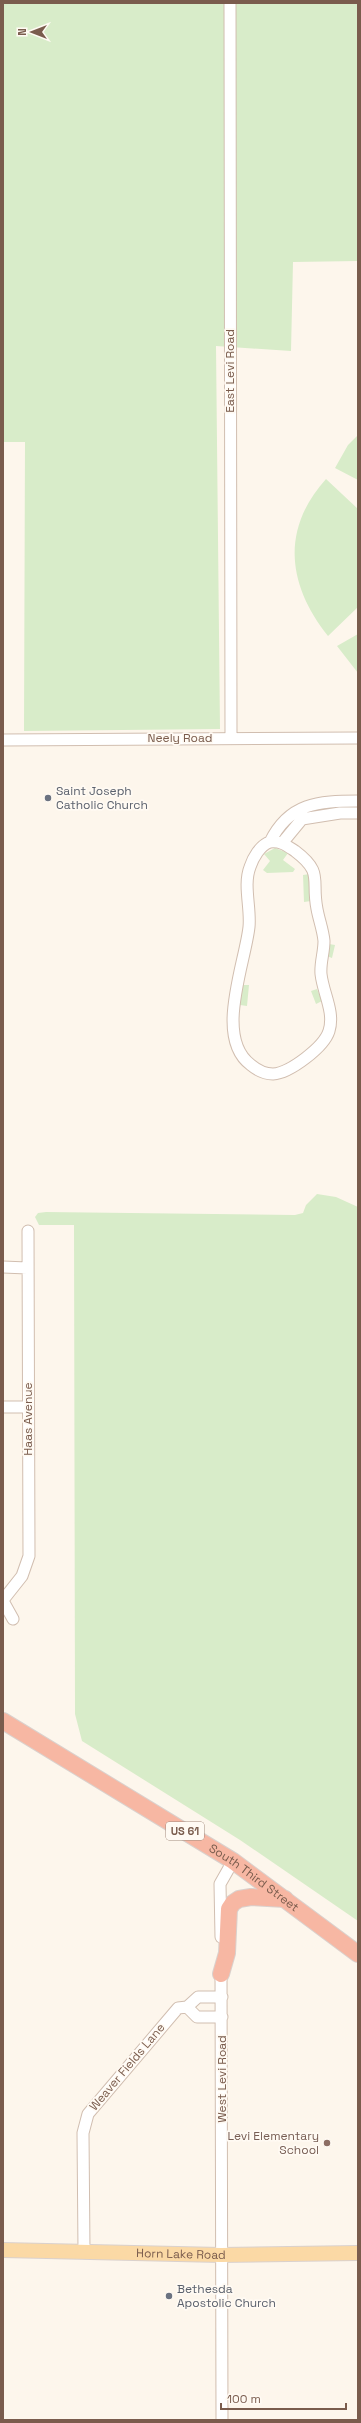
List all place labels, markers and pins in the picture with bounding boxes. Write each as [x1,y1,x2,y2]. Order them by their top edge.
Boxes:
place label: Saint Joseph Catholic Church [56,783,148,813]
marker: Saint Joseph Catholic Church [43,793,53,803]
place label: Levi Elementary School [227,2128,319,2158]
marker: Levi Elementary School [322,2138,332,2148]
place label: Bethesda Apostolic Church [177,2281,276,2311]
marker: Bethesda Apostolic Church [164,2291,174,2301]

